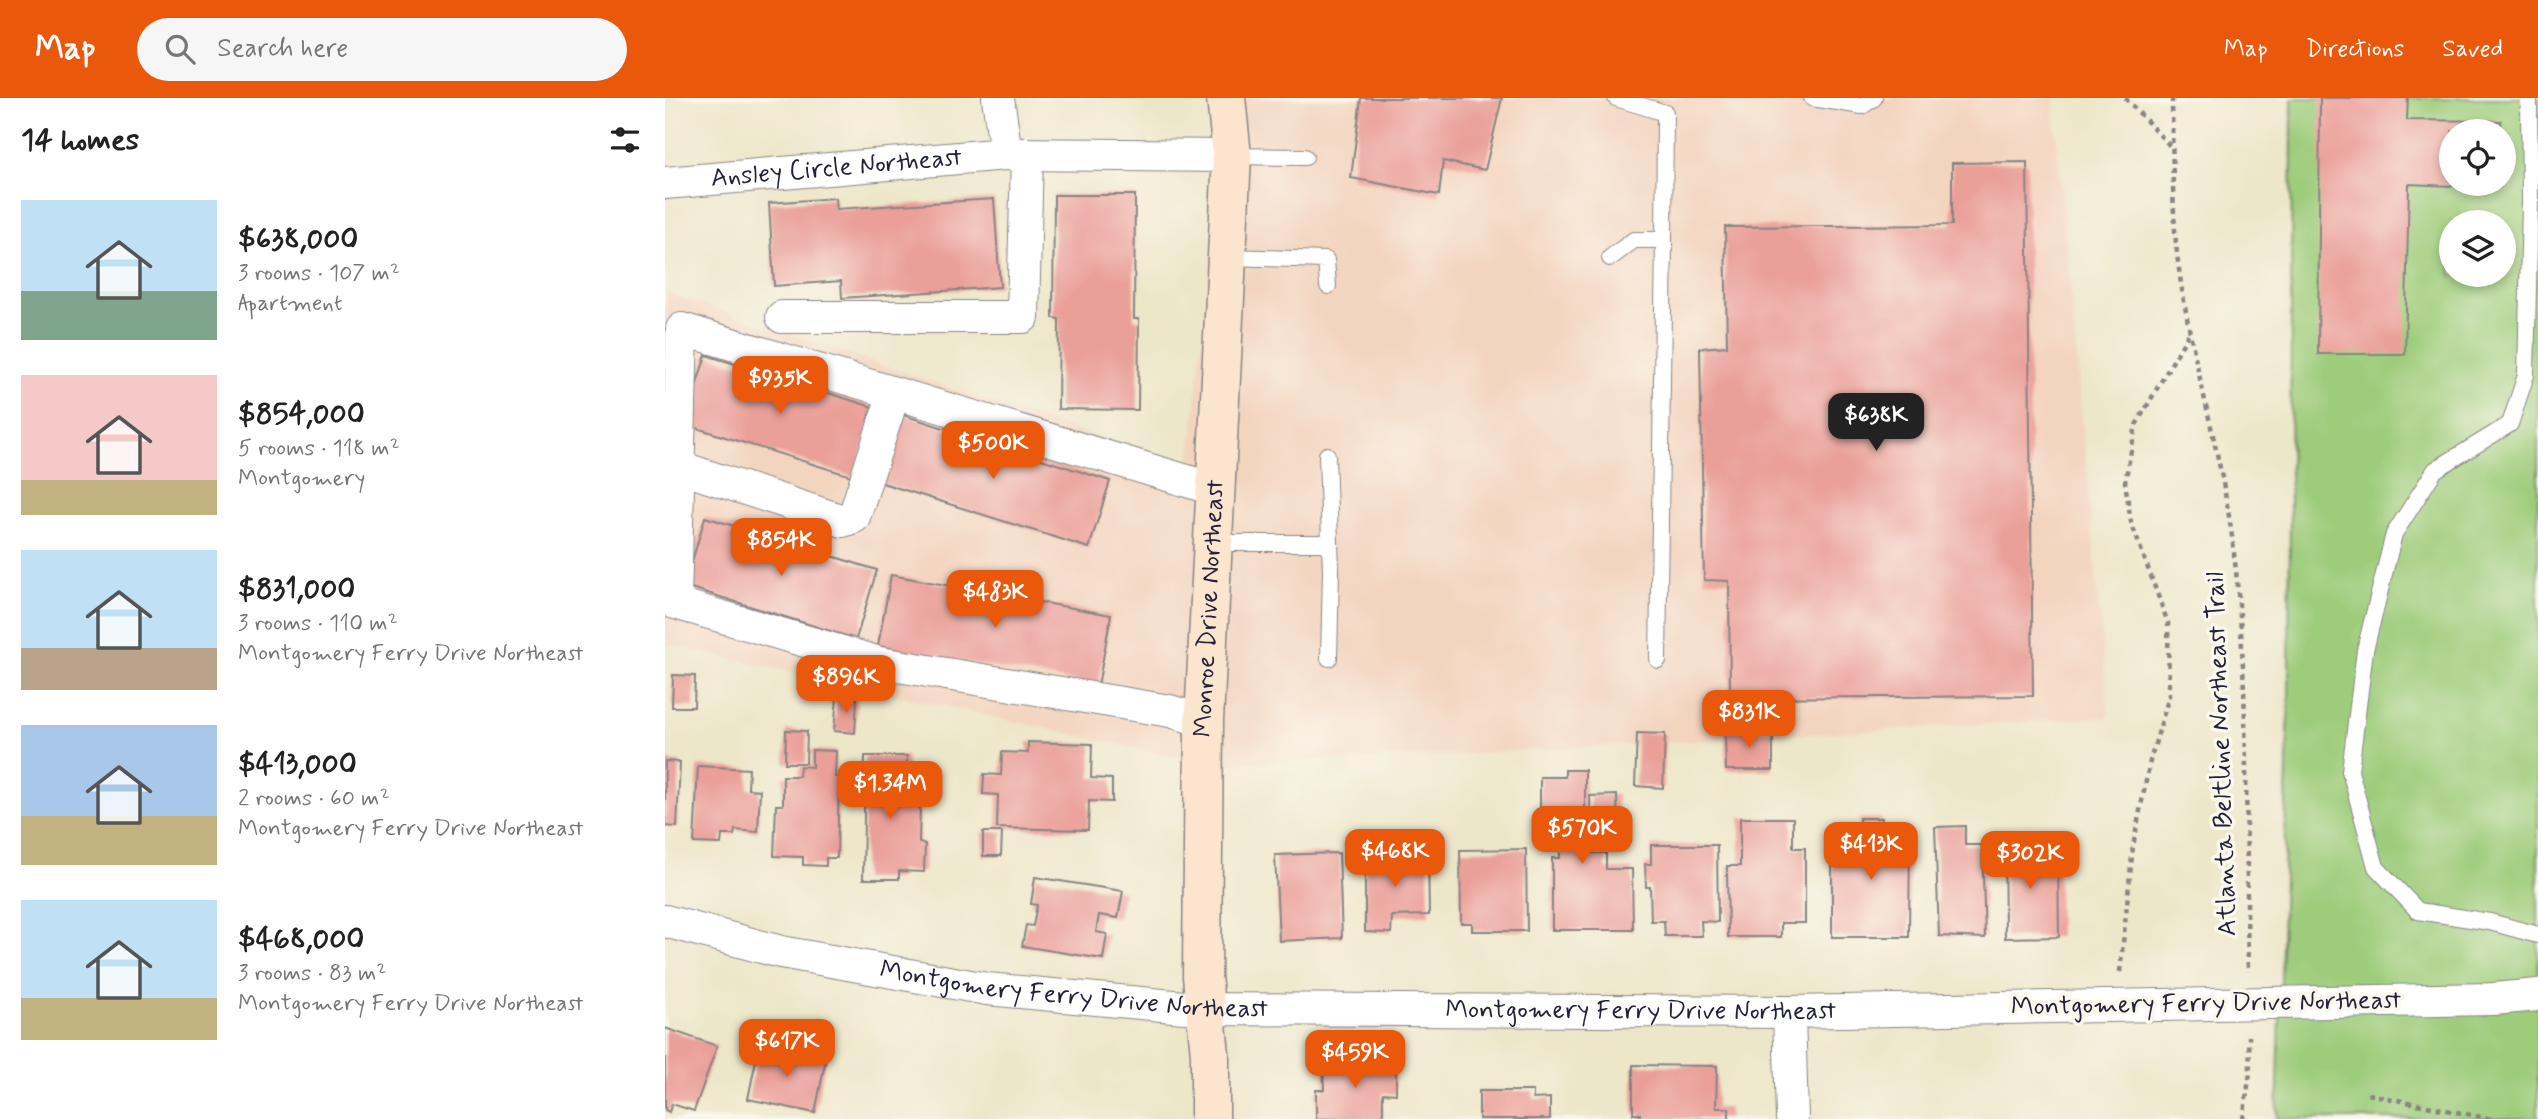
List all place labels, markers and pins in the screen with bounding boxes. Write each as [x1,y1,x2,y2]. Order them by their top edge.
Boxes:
pin: $935K [731,356,829,416]
pin: $638K [1827,394,1925,453]
pin: $500K [944,422,1042,481]
pin: $854K [732,518,830,578]
pin: $483K [946,570,1044,630]
pin: $896K [797,656,895,715]
pin: $831K [1700,690,1798,750]
pin: $1.34M [833,762,947,821]
pin: $570K [1533,806,1631,866]
pin: $413K [1822,822,1920,882]
pin: $468K [1346,830,1444,889]
pin: $302K [1981,832,2079,891]
pin: $617K [738,1020,836,1079]
pin: $459K [1306,1030,1404,1090]

